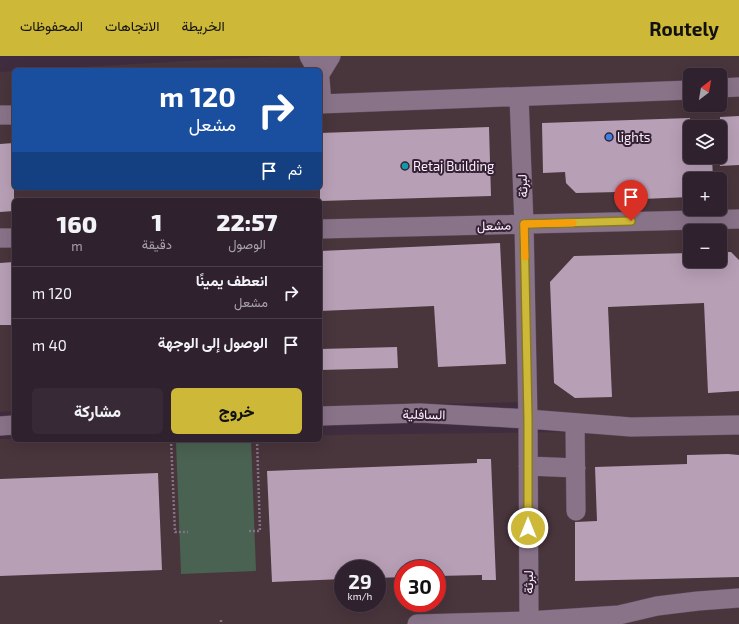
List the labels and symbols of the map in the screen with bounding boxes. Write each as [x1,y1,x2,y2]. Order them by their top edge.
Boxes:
north arrow [683,68,727,112]
place label: lights [617,129,650,145]
marker: lights [604,132,614,142]
place label: Retaj Building [413,158,494,174]
marker: Retaj Building [400,161,410,171]
street label: لبرثة [514,174,531,198]
pin [614,180,648,221]
street label: مشعل [477,217,511,234]
street label: السافلية [403,406,445,422]
position arrow [507,507,549,549]
speed limit sign: 30 [394,560,446,612]
street label: لبرثة [520,570,537,594]

